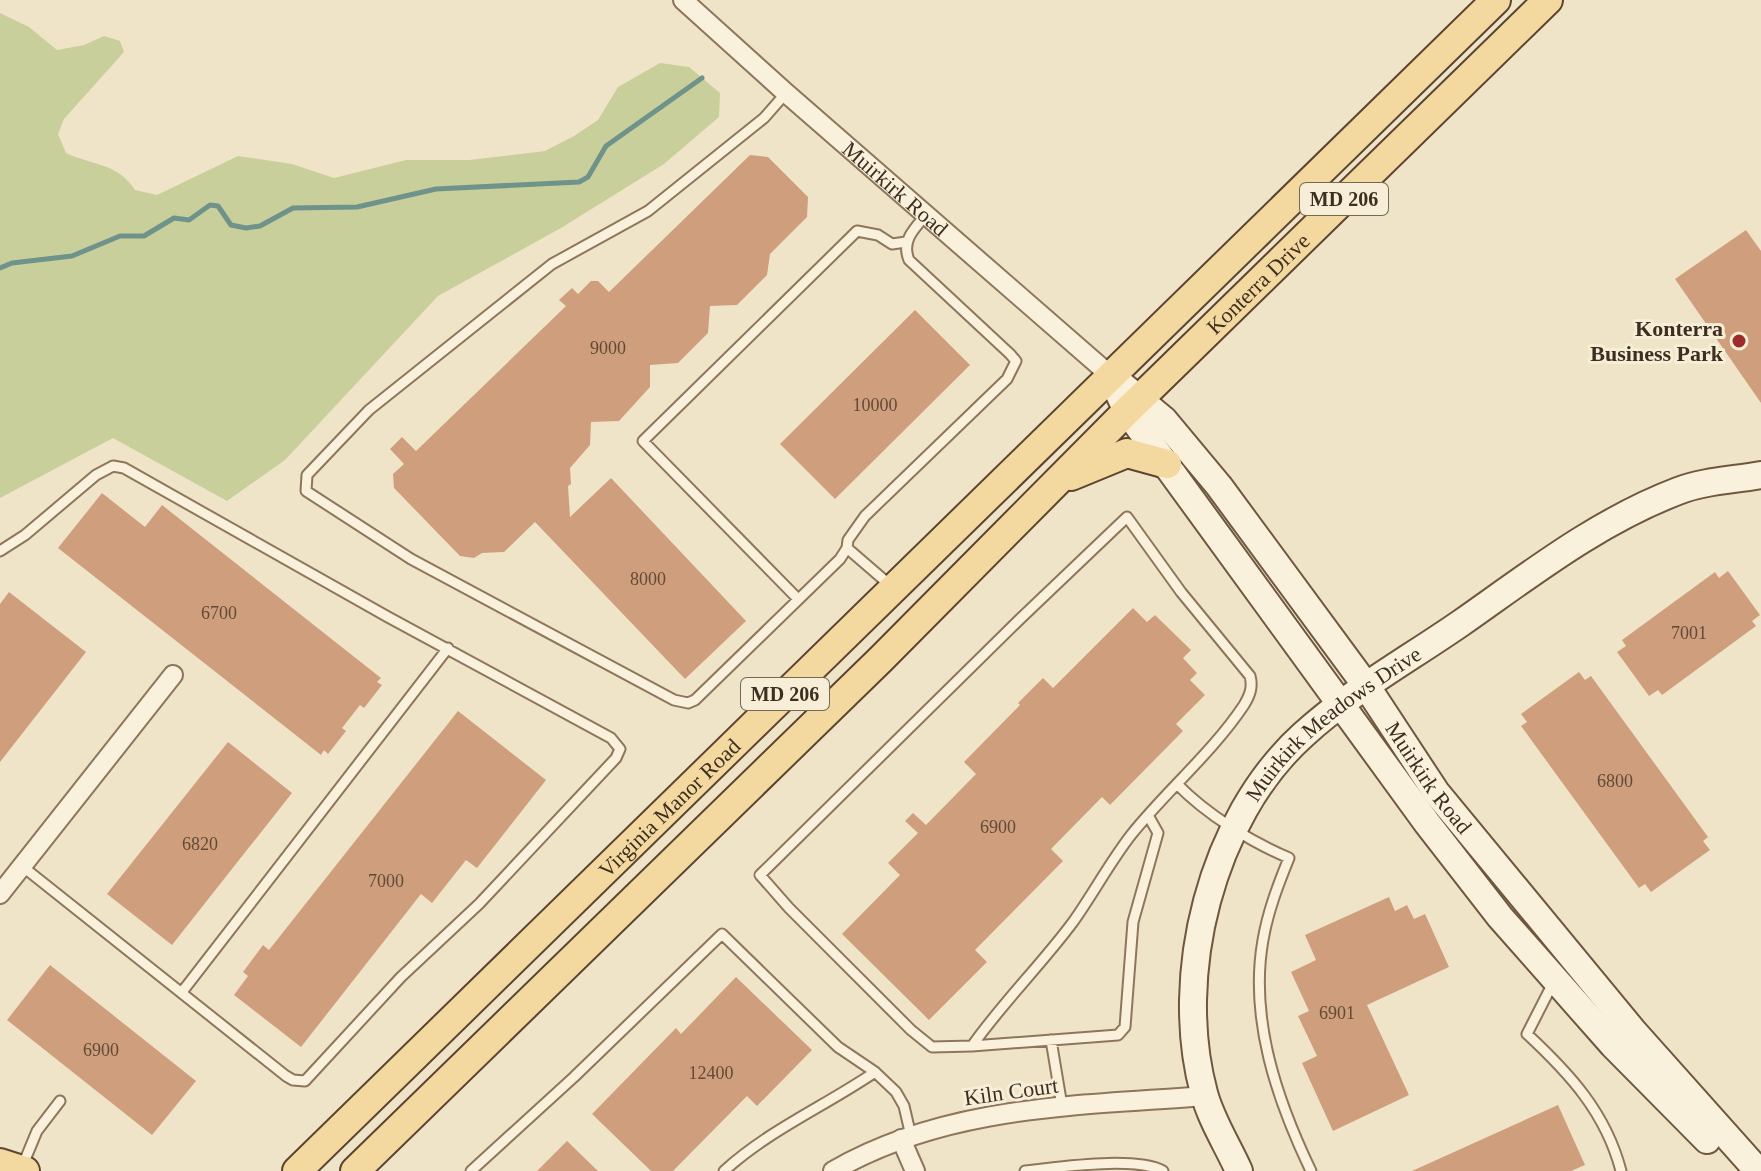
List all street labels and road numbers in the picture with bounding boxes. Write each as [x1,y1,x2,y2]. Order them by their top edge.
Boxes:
street label: Muirkirk Road [837,136,953,241]
road number: MD 206 [1300,183,1388,215]
street label: Konterra Drive [1201,228,1315,339]
street label: Muirkirk Meadows Drive [1240,641,1426,806]
road number: MD 206 [741,678,829,710]
street label: Muirkirk Road [1380,717,1477,839]
street label: Virginia Manor Road [593,733,745,883]
street label: Kiln Court [962,1073,1060,1110]

